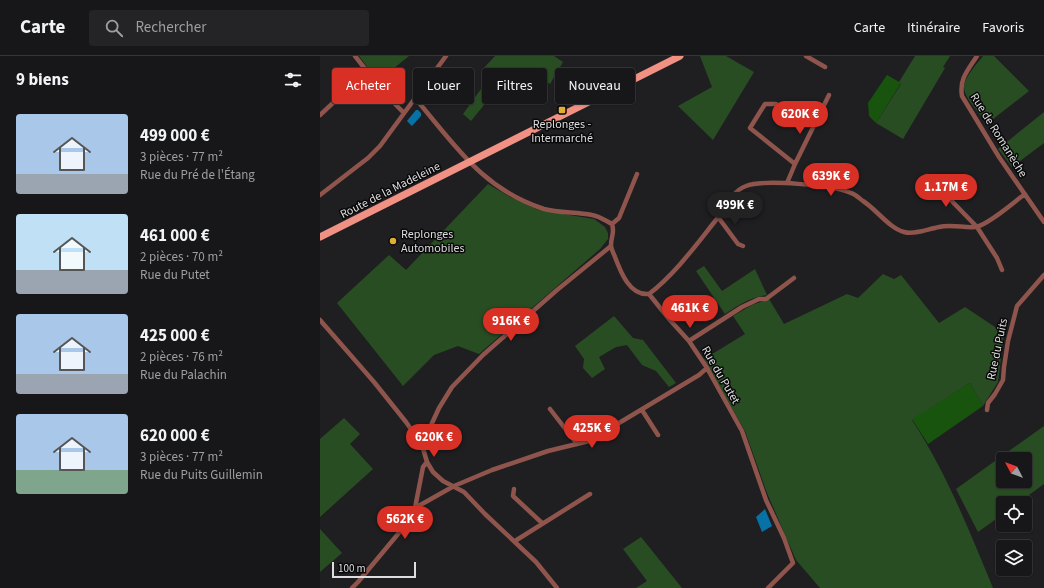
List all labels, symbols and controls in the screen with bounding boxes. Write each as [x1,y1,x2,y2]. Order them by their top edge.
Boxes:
search box [89,10,369,46]
text: Carte [20,14,65,41]
icon: search [103,17,125,39]
text: Rechercher [135,17,206,38]
text: Carte [854,18,885,38]
text: Itinéraire [907,18,960,38]
text: Favoris [982,18,1024,38]
text: 9 biens [16,68,69,92]
chip: Acheter [332,68,405,104]
chip: Louer [413,68,474,104]
chip: Filtres [482,68,547,104]
chip: Nouveau [555,68,635,104]
icon: filters [282,69,304,91]
street label: Rue de Romanèche [966,90,1031,181]
pin: 620K € [767,101,833,135]
marker: Replonges - Intermarché [557,105,567,115]
text: 620K € [781,105,819,123]
place label: Replonges - Intermarché [531,116,593,147]
text: 499 000 € [140,124,210,148]
icon: home [48,130,96,178]
text: 3 pièces · 77 m² [140,148,223,166]
street label: Route de la Madeleine [337,158,443,223]
pin: 639K € [798,163,864,197]
text: Rue du Pré de l'Étang [140,166,255,184]
text: 639K € [812,167,850,185]
pin: 1.17M € [909,174,983,208]
text: 1.17M € [924,178,968,196]
pin: 499K € [702,192,768,226]
text: 499K € [716,196,754,214]
text: 461 000 € [140,224,210,248]
place label: Replonges Automobiles [401,226,464,257]
icon: home [48,230,96,278]
marker: Replonges Automobiles [388,236,398,246]
text: 2 pièces · 70 m² [140,248,223,266]
text: Rue du Putet [140,266,210,284]
pin: 461K € [657,295,723,329]
text: 461K € [671,299,709,317]
pin: 916K € [478,308,544,342]
text: 916K € [492,312,530,330]
street label: Rue du Puits [983,317,1012,381]
text: 425 000 € [140,324,210,348]
icon: home [48,330,96,378]
street label: Rue du Putet [697,343,744,407]
text: 2 pièces · 76 m² [140,348,223,366]
text: Rue du Palachin [140,366,227,384]
pin: 425K € [559,415,625,449]
text: 425K € [573,419,611,437]
text: 620 000 € [140,424,210,448]
pin: 620K € [401,424,467,458]
text: 620K € [415,428,453,446]
icon: home [48,430,96,478]
text: 3 pièces · 77 m² [140,448,223,466]
north arrow [996,452,1032,488]
map controls [996,452,1032,576]
text: Rue du Puits Guillemin [140,466,263,484]
button: locate [996,496,1032,532]
pin: 562K € [372,506,438,540]
text: 562K € [386,510,424,528]
button: layers [996,540,1032,576]
scale bar [332,560,416,579]
text: 100 m [338,561,366,576]

